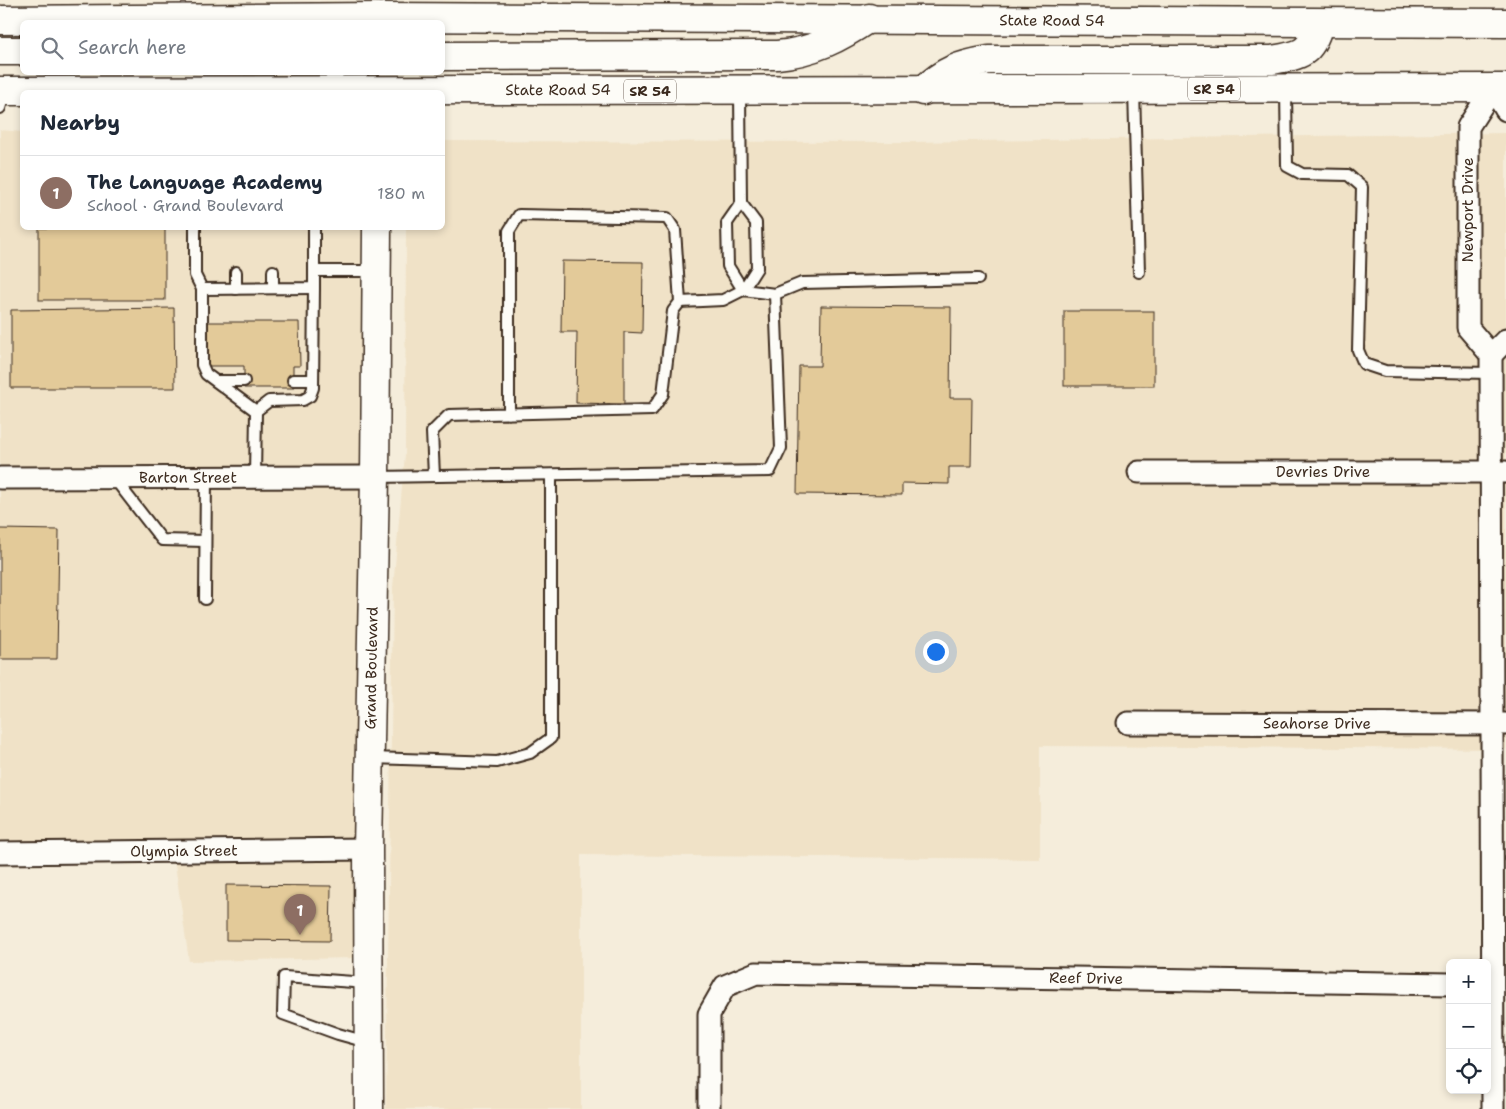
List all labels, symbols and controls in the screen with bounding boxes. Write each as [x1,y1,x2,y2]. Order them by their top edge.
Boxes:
street label: State Road 54 [999,10,1105,31]
search box [20,20,445,75]
icon: search [38,34,66,62]
text: Search here [78,35,187,60]
road number: SR 54 [1188,78,1240,100]
street label: State Road 54 [505,80,611,100]
road number: SR 54 [624,80,676,102]
text: Nearby [40,109,120,137]
street label: Newport Drive [1458,157,1478,263]
text: The Language Academy [87,170,323,195]
text: 1 [52,183,60,204]
text: 180 m [377,183,425,204]
text: School · Grand Boulevard [87,195,284,216]
street label: Devries Drive [1276,462,1370,482]
street label: Barton Street [139,467,237,488]
street label: Grand Boulevard [360,606,383,730]
your location [923,639,949,665]
street label: Seahorse Drive [1263,713,1371,734]
street label: Olympia Street [130,840,238,862]
pin: 1 [284,894,316,935]
map controls [1446,959,1491,1094]
button: + [1446,959,1491,1004]
street label: Reef Drive [1049,968,1123,989]
button: − [1446,1004,1491,1049]
button: locate [1446,1049,1491,1094]

